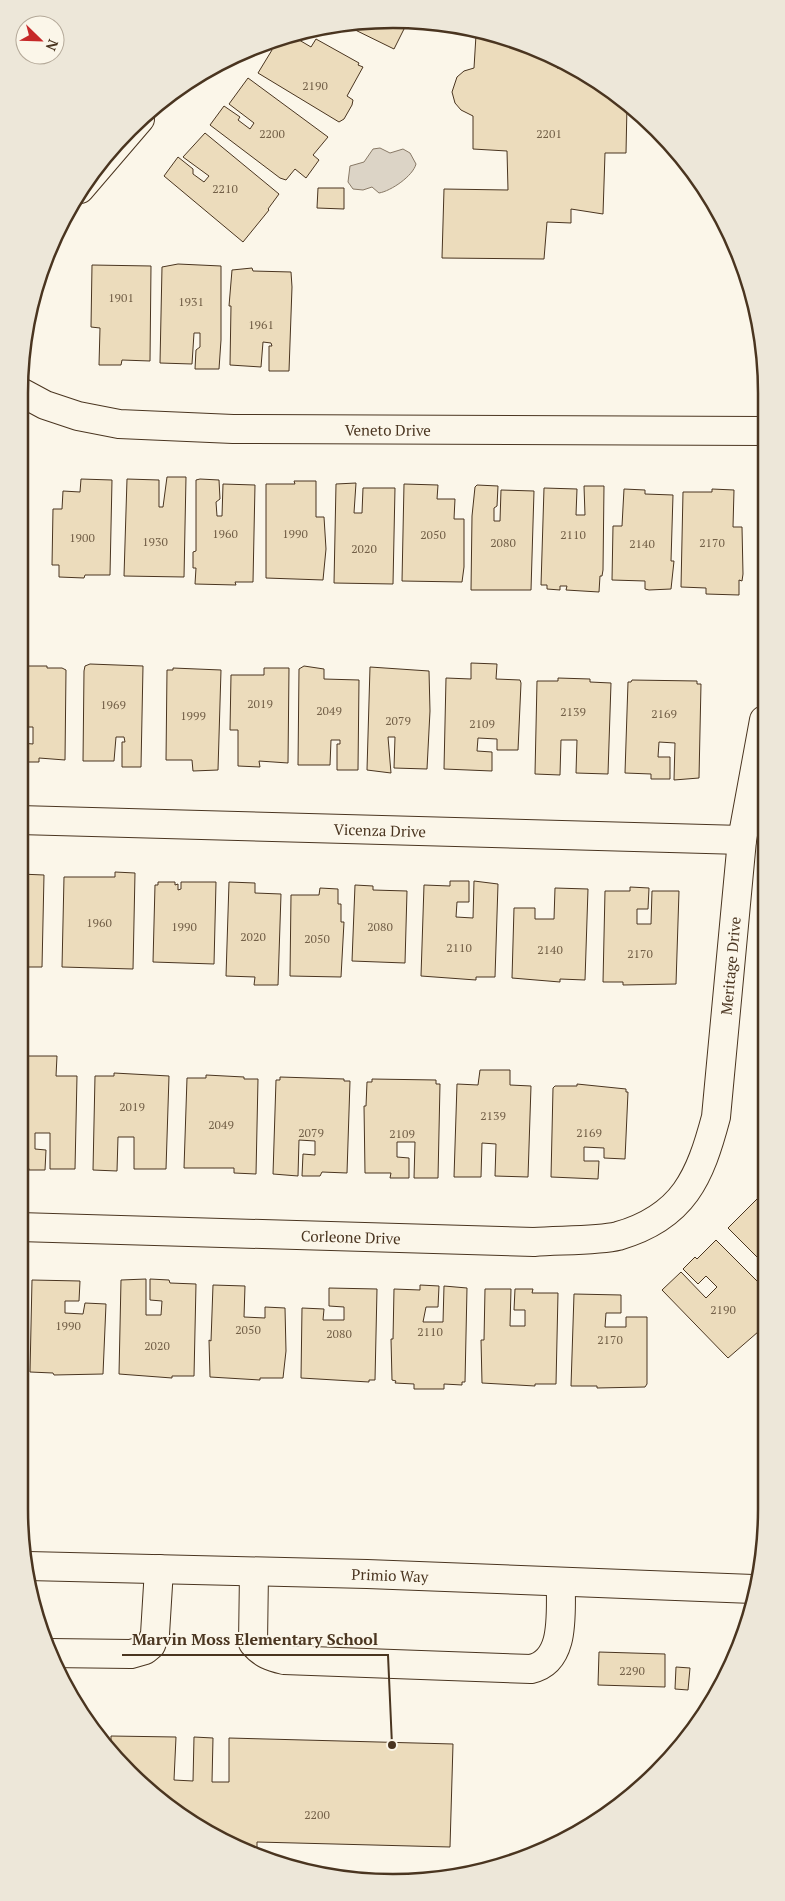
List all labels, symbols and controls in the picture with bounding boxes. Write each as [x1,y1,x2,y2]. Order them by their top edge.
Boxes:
north arrow [15,15,65,65]
text: N [41,37,63,54]
house number: 2190 [302,78,328,93]
house number: 2200 [259,126,285,141]
house number: 2201 [536,126,562,141]
house number: 2210 [212,181,238,196]
house number: 1901 [108,290,134,305]
house number: 1931 [178,294,204,309]
house number: 1961 [248,317,274,332]
street label: Veneto Drive [345,419,431,440]
house number: 1960 [212,526,238,541]
house number: 1990 [282,526,308,541]
house number: 2050 [420,527,446,542]
house number: 2110 [560,527,586,542]
house number: 1900 [69,530,95,545]
house number: 1930 [142,534,168,549]
house number: 2080 [490,535,516,550]
house number: 2170 [699,535,725,550]
house number: 2140 [629,536,655,551]
house number: 2020 [351,541,377,556]
house number: 2019 [247,696,273,711]
house number: 1969 [100,697,126,712]
house number: 2049 [316,703,342,718]
house number: 2139 [560,704,586,719]
house number: 2169 [651,706,677,721]
house number: 1999 [180,708,206,723]
house number: 2079 [385,713,411,728]
house number: 2109 [469,716,495,731]
street label: Vicenza Drive [333,819,426,841]
house number: 1960 [86,915,112,930]
street label: Meritage Drive [716,916,745,1016]
house number: 1990 [171,919,197,934]
house number: 2080 [367,919,393,934]
house number: 2020 [240,929,266,944]
house number: 2050 [304,931,330,946]
house number: 2110 [446,940,472,955]
house number: 2140 [537,942,563,957]
house number: 2170 [627,946,653,961]
house number: 2019 [119,1099,145,1114]
house number: 2139 [480,1108,506,1123]
house number: 2049 [208,1117,234,1132]
house number: 2079 [298,1125,324,1140]
house number: 2169 [576,1125,602,1140]
house number: 2109 [389,1126,415,1141]
street label: Corleone Drive [301,1225,401,1248]
house number: 2190 [710,1302,736,1317]
house number: 1990 [55,1318,81,1333]
house number: 2050 [235,1322,261,1337]
house number: 2110 [417,1324,443,1339]
house number: 2080 [326,1326,352,1341]
house number: 2170 [597,1332,623,1347]
house number: 2020 [144,1338,170,1353]
street label: Primio Way [351,1564,429,1586]
callout: Marvin Moss Elementary School [122,1624,388,1655]
text: Marvin Moss Elementary School [132,1628,378,1650]
house number: 2290 [619,1663,645,1678]
house number: 2200 [304,1807,330,1822]

